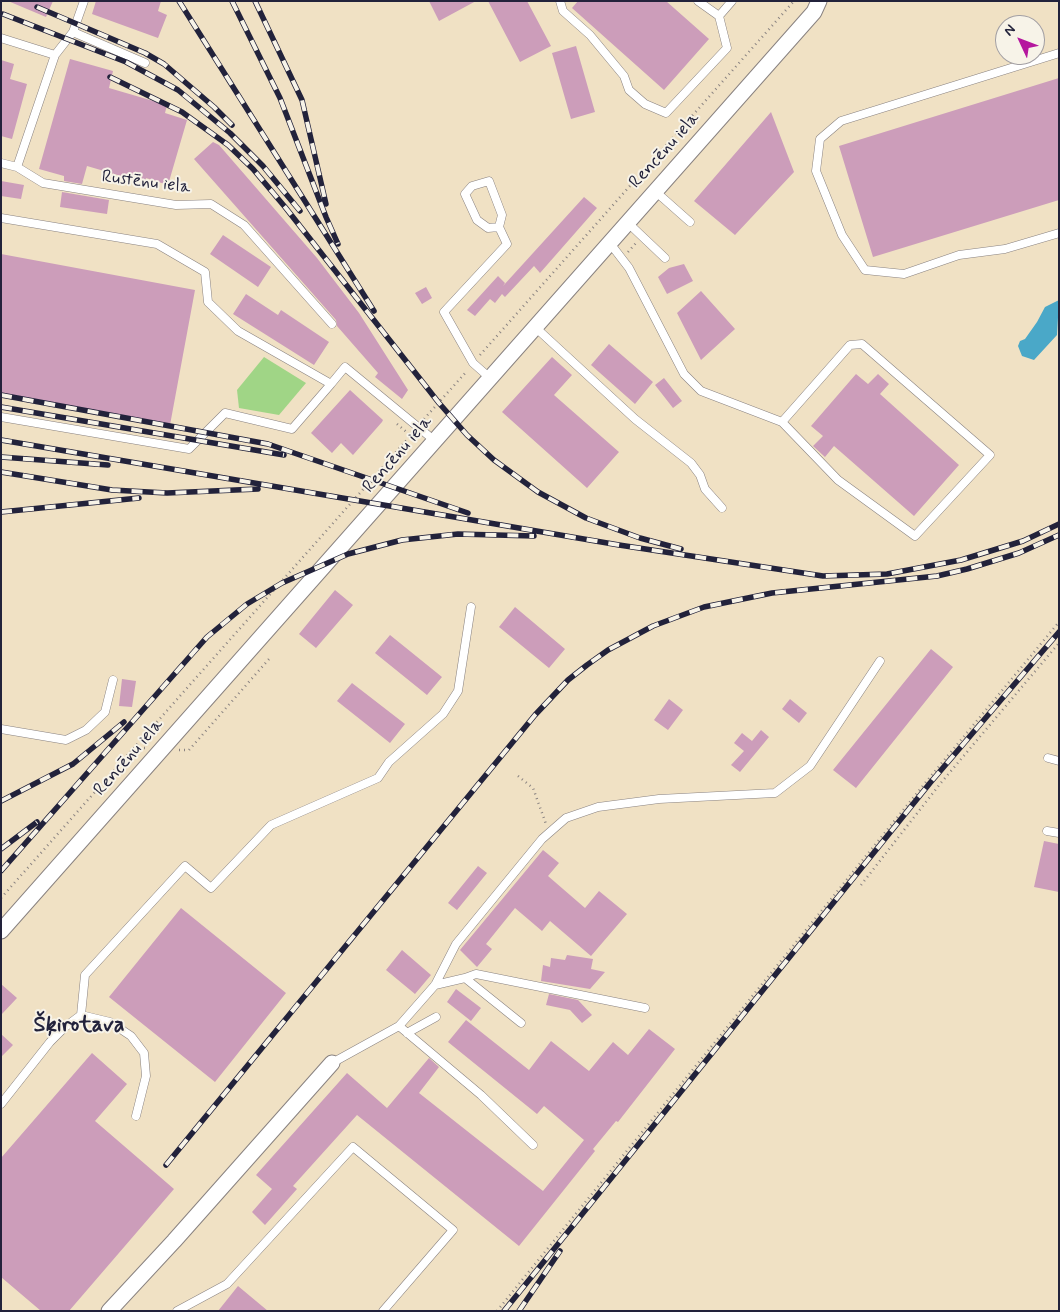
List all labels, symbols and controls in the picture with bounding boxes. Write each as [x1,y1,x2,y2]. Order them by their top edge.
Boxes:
north arrow [995,15,1045,65]
text: N [1000,21,1020,40]
street label: Rencēnu iela [625,108,705,194]
street label: Rustēnu iela [100,167,192,199]
street label: Rencēnu iela [359,412,437,498]
street label: Rencēnu iela [90,715,168,801]
district label: Šķirotava [33,1013,125,1039]

